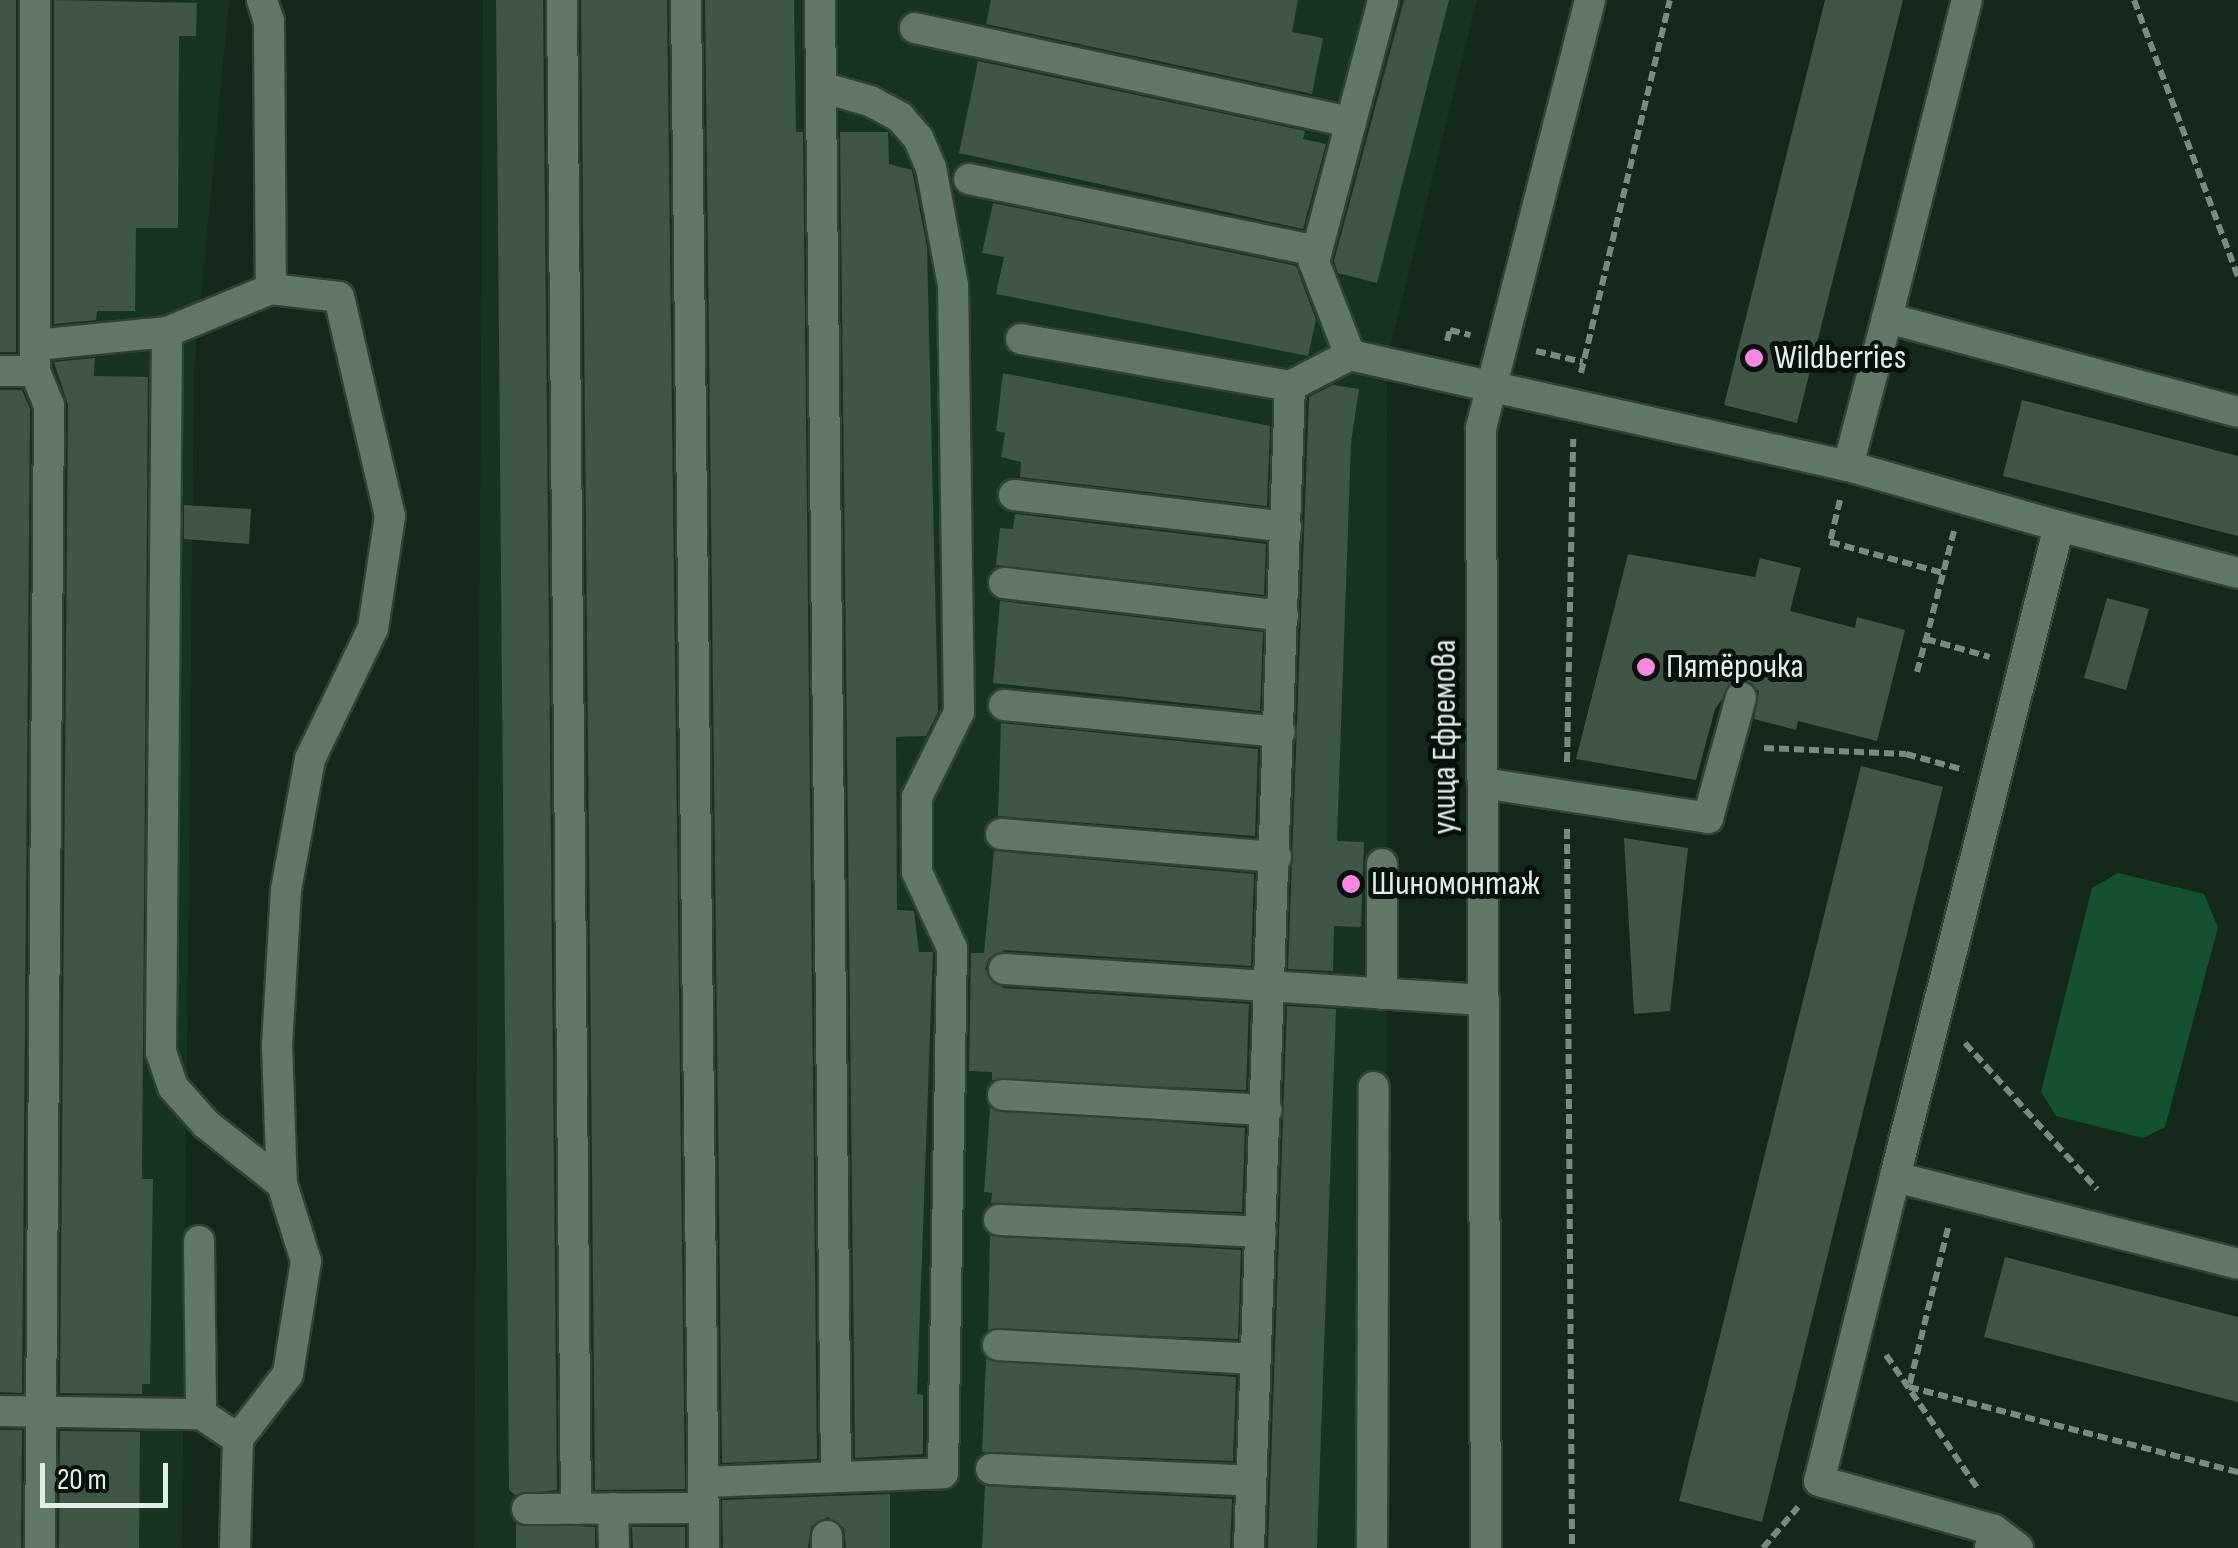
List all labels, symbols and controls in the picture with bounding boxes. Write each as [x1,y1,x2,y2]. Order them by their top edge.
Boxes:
place label: Wildberries [1774,337,1906,379]
marker: Wildberries [1743,347,1765,369]
street label: улица Ефремова [1424,639,1466,835]
place label: Пятёрочка [1666,646,1804,688]
marker: Пятёрочка [1635,656,1657,678]
place label: Шиномонтаж [1371,863,1540,905]
marker: Шиномонтаж [1340,873,1362,895]
scale bar [45,1443,172,1505]
text: 20 m [57,1462,107,1498]

